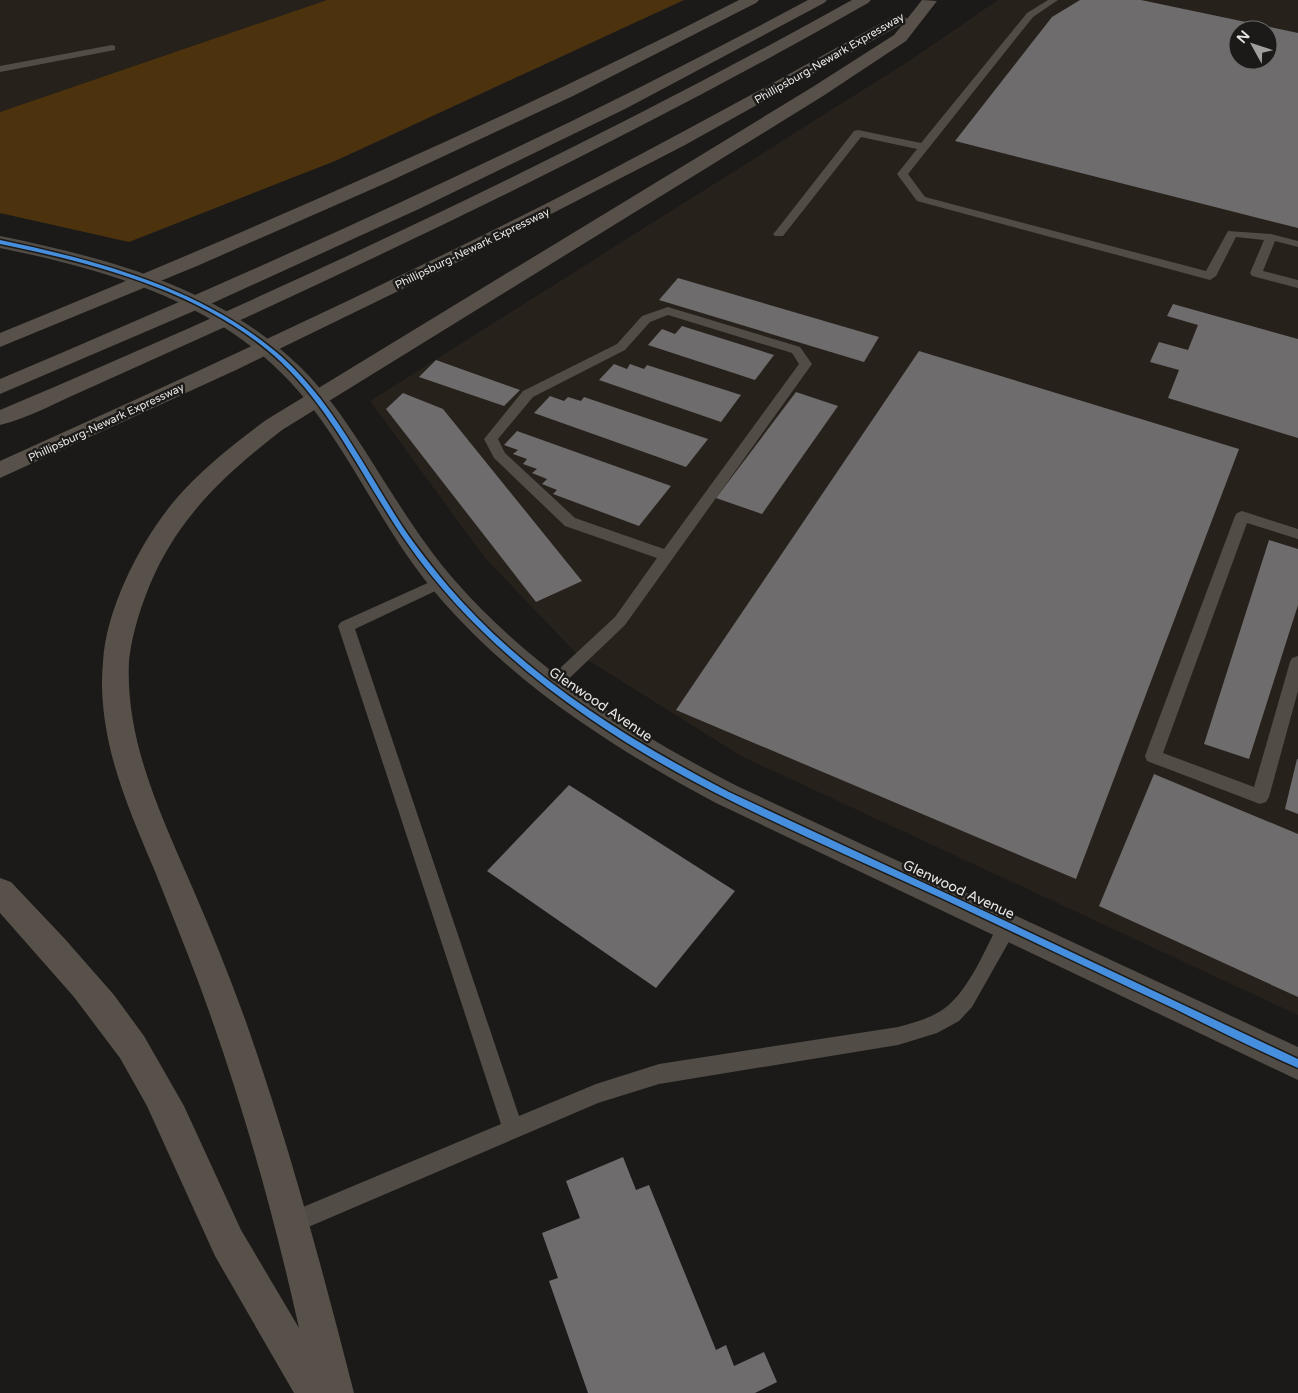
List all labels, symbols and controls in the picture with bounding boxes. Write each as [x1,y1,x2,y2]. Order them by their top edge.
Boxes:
street label: Phillipsburg-Newark Expressway [752,10,906,107]
north arrow [1228,20,1278,70]
text: N [1233,27,1254,47]
street label: Phillipsburg-Newark Expressway [393,205,552,292]
street label: Phillipsburg-Newark Expressway [26,381,186,464]
street label: Glenwood Avenue [546,664,656,745]
street label: Glenwood Avenue [900,856,1017,923]

